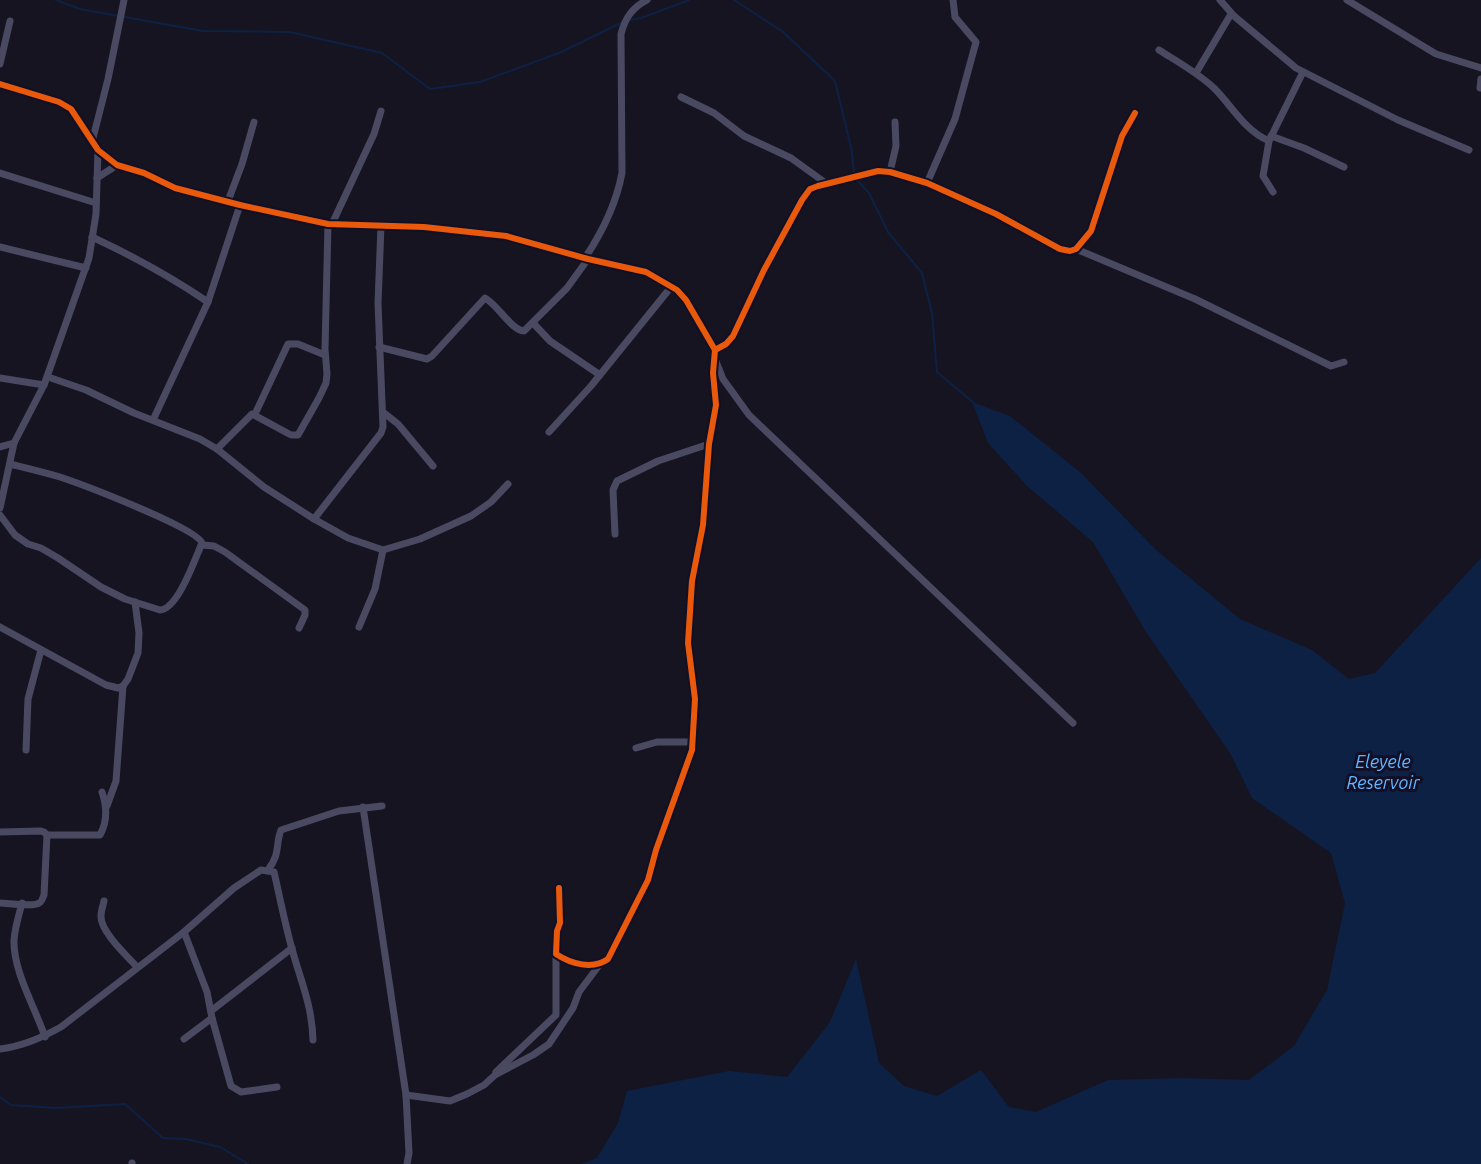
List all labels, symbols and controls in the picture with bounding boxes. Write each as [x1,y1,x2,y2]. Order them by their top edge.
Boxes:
water label: Eleyele Reservoir [1346,751,1421,792]

